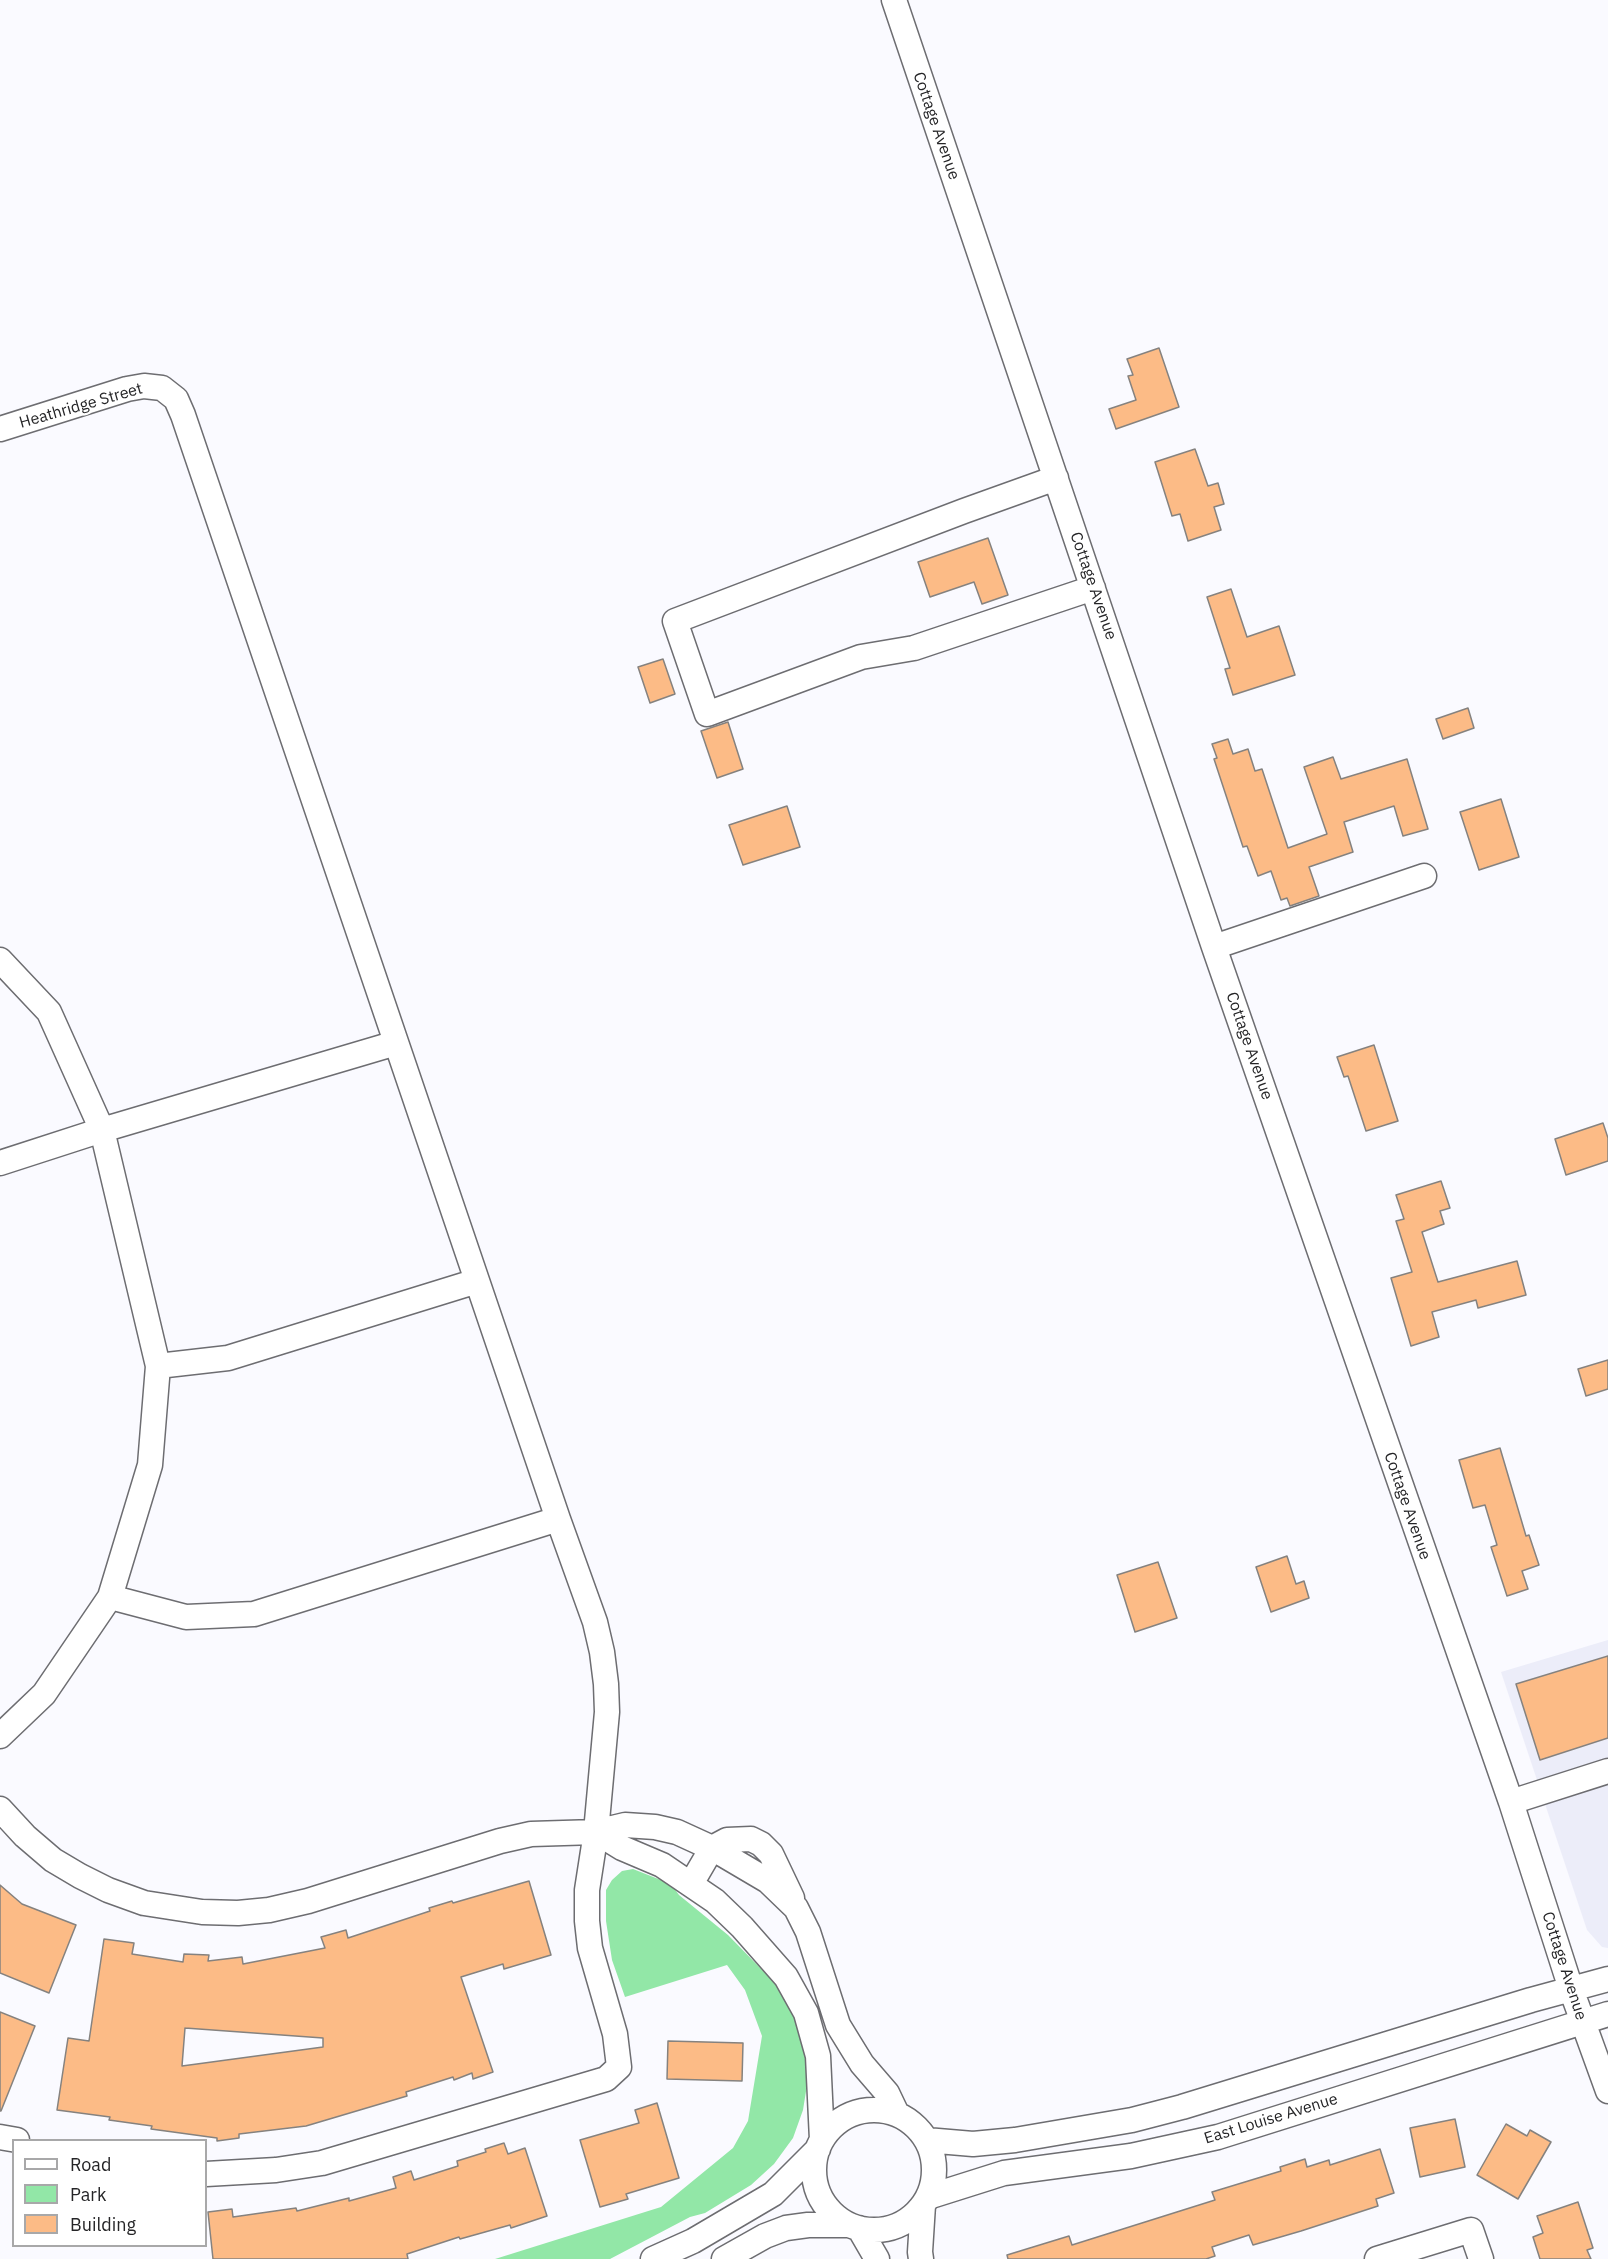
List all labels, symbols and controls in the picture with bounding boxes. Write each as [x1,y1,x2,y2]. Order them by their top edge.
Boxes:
street label: Cottage Avenue [909,70,963,182]
street label: Heathridge Street [17,379,145,433]
street label: Cottage Avenue [1066,530,1120,642]
street label: Cottage Avenue [1222,990,1276,1102]
street label: Cottage Avenue [1380,1450,1434,1562]
street label: Cottage Avenue [1537,1909,1591,2023]
street label: East Louise Avenue [1202,2090,1340,2148]
legend [12,2139,207,2247]
text: Road [70,2153,111,2176]
text: Park [70,2183,106,2206]
text: Building [70,2213,136,2236]

